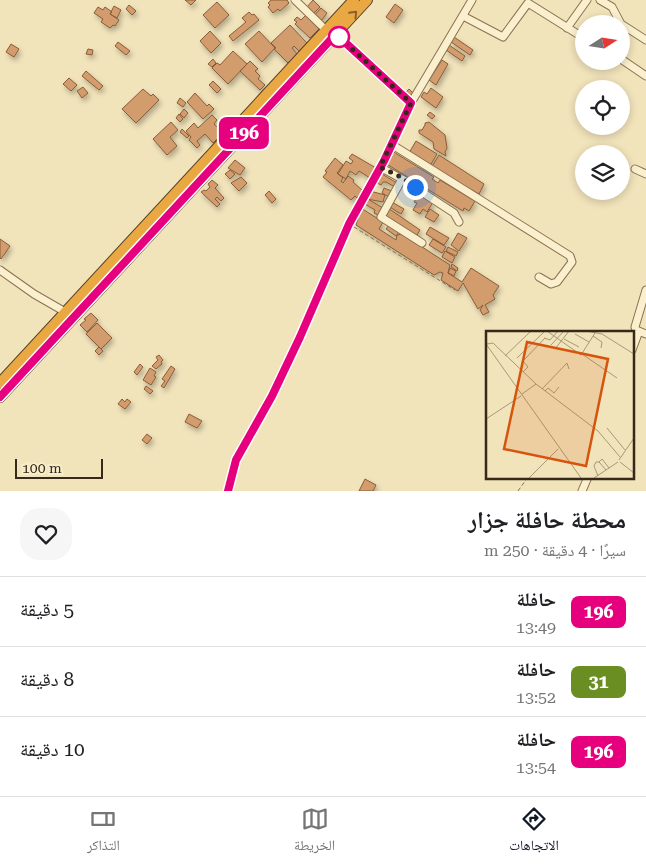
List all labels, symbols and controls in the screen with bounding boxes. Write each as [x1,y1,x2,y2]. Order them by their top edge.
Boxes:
one-way arrow [348,10,357,19]
north arrow [575,15,630,70]
map controls [575,15,630,200]
unlabelled marker [328,26,350,48]
button: locate [575,80,630,135]
line badge: 196 [215,117,273,149]
text: 196 [229,122,259,143]
button: layers [575,145,630,200]
your location [403,175,428,200]
inset map [486,331,634,478]
scale bar [15,456,102,479]
text: 100 m [22,460,62,476]
text: محطة حافلة جزار [468,506,626,534]
button: heart [20,508,72,560]
text: سيرًا · 4 دقيقة · 250 m [484,541,626,560]
text: حافلة [517,588,556,611]
text: 5 دقيقة [20,598,74,621]
text: 196 [583,601,614,622]
text: 13:49 [516,618,556,637]
text: حافلة [517,658,556,681]
text: 8 دقيقة [20,668,74,691]
text: 31 [588,671,609,692]
text: 13:52 [516,688,556,707]
text: حافلة [517,728,556,751]
text: 10 دقيقة [20,738,85,761]
text: 196 [583,741,614,762]
text: 13:54 [516,758,556,777]
tab: التذاكر [87,805,120,859]
tab: الخريطة [294,805,335,859]
tab: الاتجاهات [509,805,559,859]

